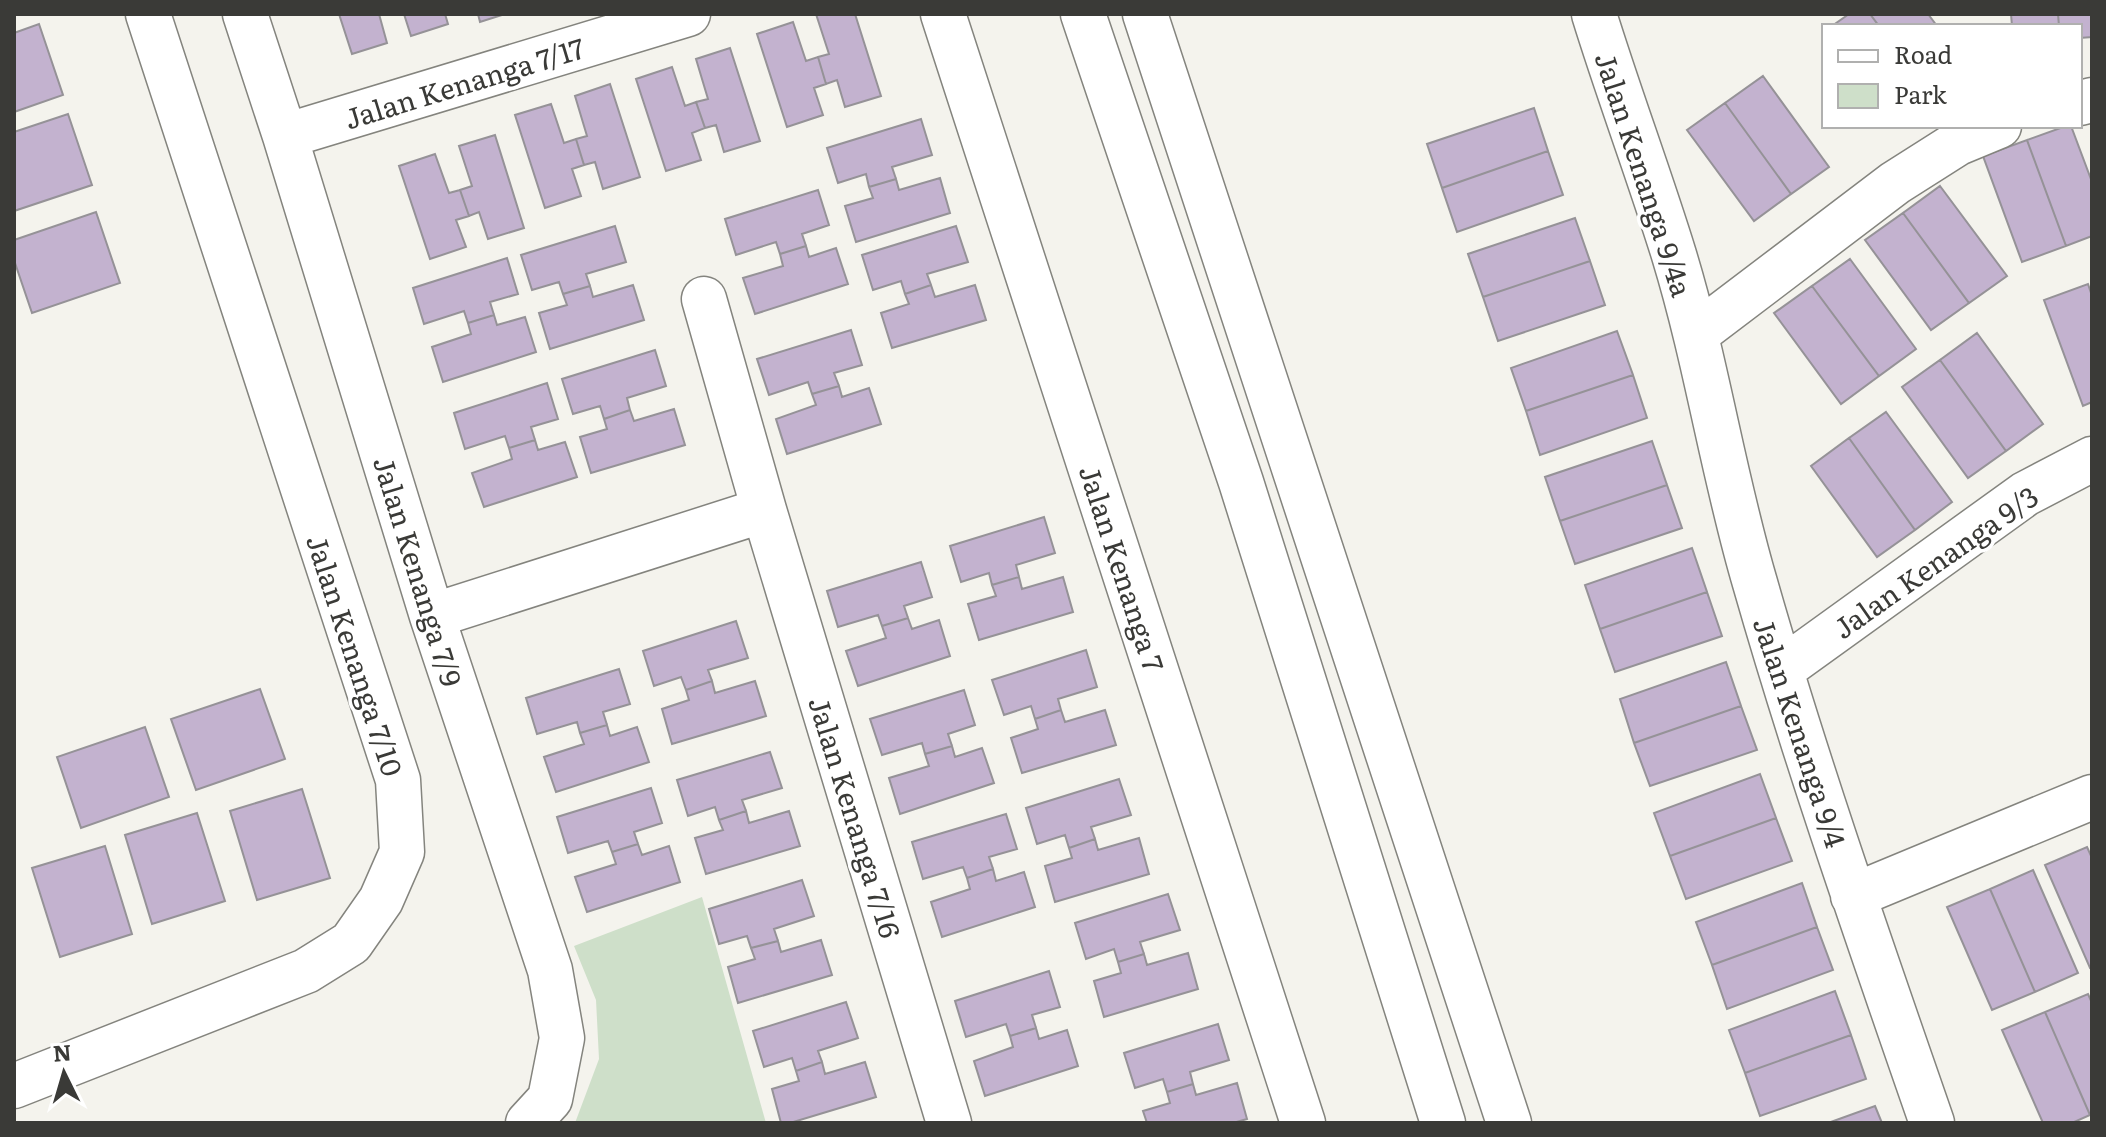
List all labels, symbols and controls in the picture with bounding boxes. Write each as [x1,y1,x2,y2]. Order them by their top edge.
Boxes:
legend [1822,24,2082,128]
street label: Jalan Kenanga 7/17 [339,26,589,138]
text: Road [1894,36,1953,71]
street label: Jalan Kenanga 9/4a [1586,46,1704,302]
text: Park [1894,76,1947,111]
street label: Jalan Kenanga 7/9 [364,451,474,691]
street label: Jalan Kenanga 7 [1070,459,1176,677]
street label: Jalan Kenanga 9/3 [1824,474,2046,648]
street label: Jalan Kenanga 7/10 [297,529,415,781]
street label: Jalan Kenanga 9/4 [1744,611,1858,853]
street label: Jalan Kenanga 7/16 [799,691,913,943]
north arrow [24,1033,104,1113]
text: N [51,1034,73,1069]

